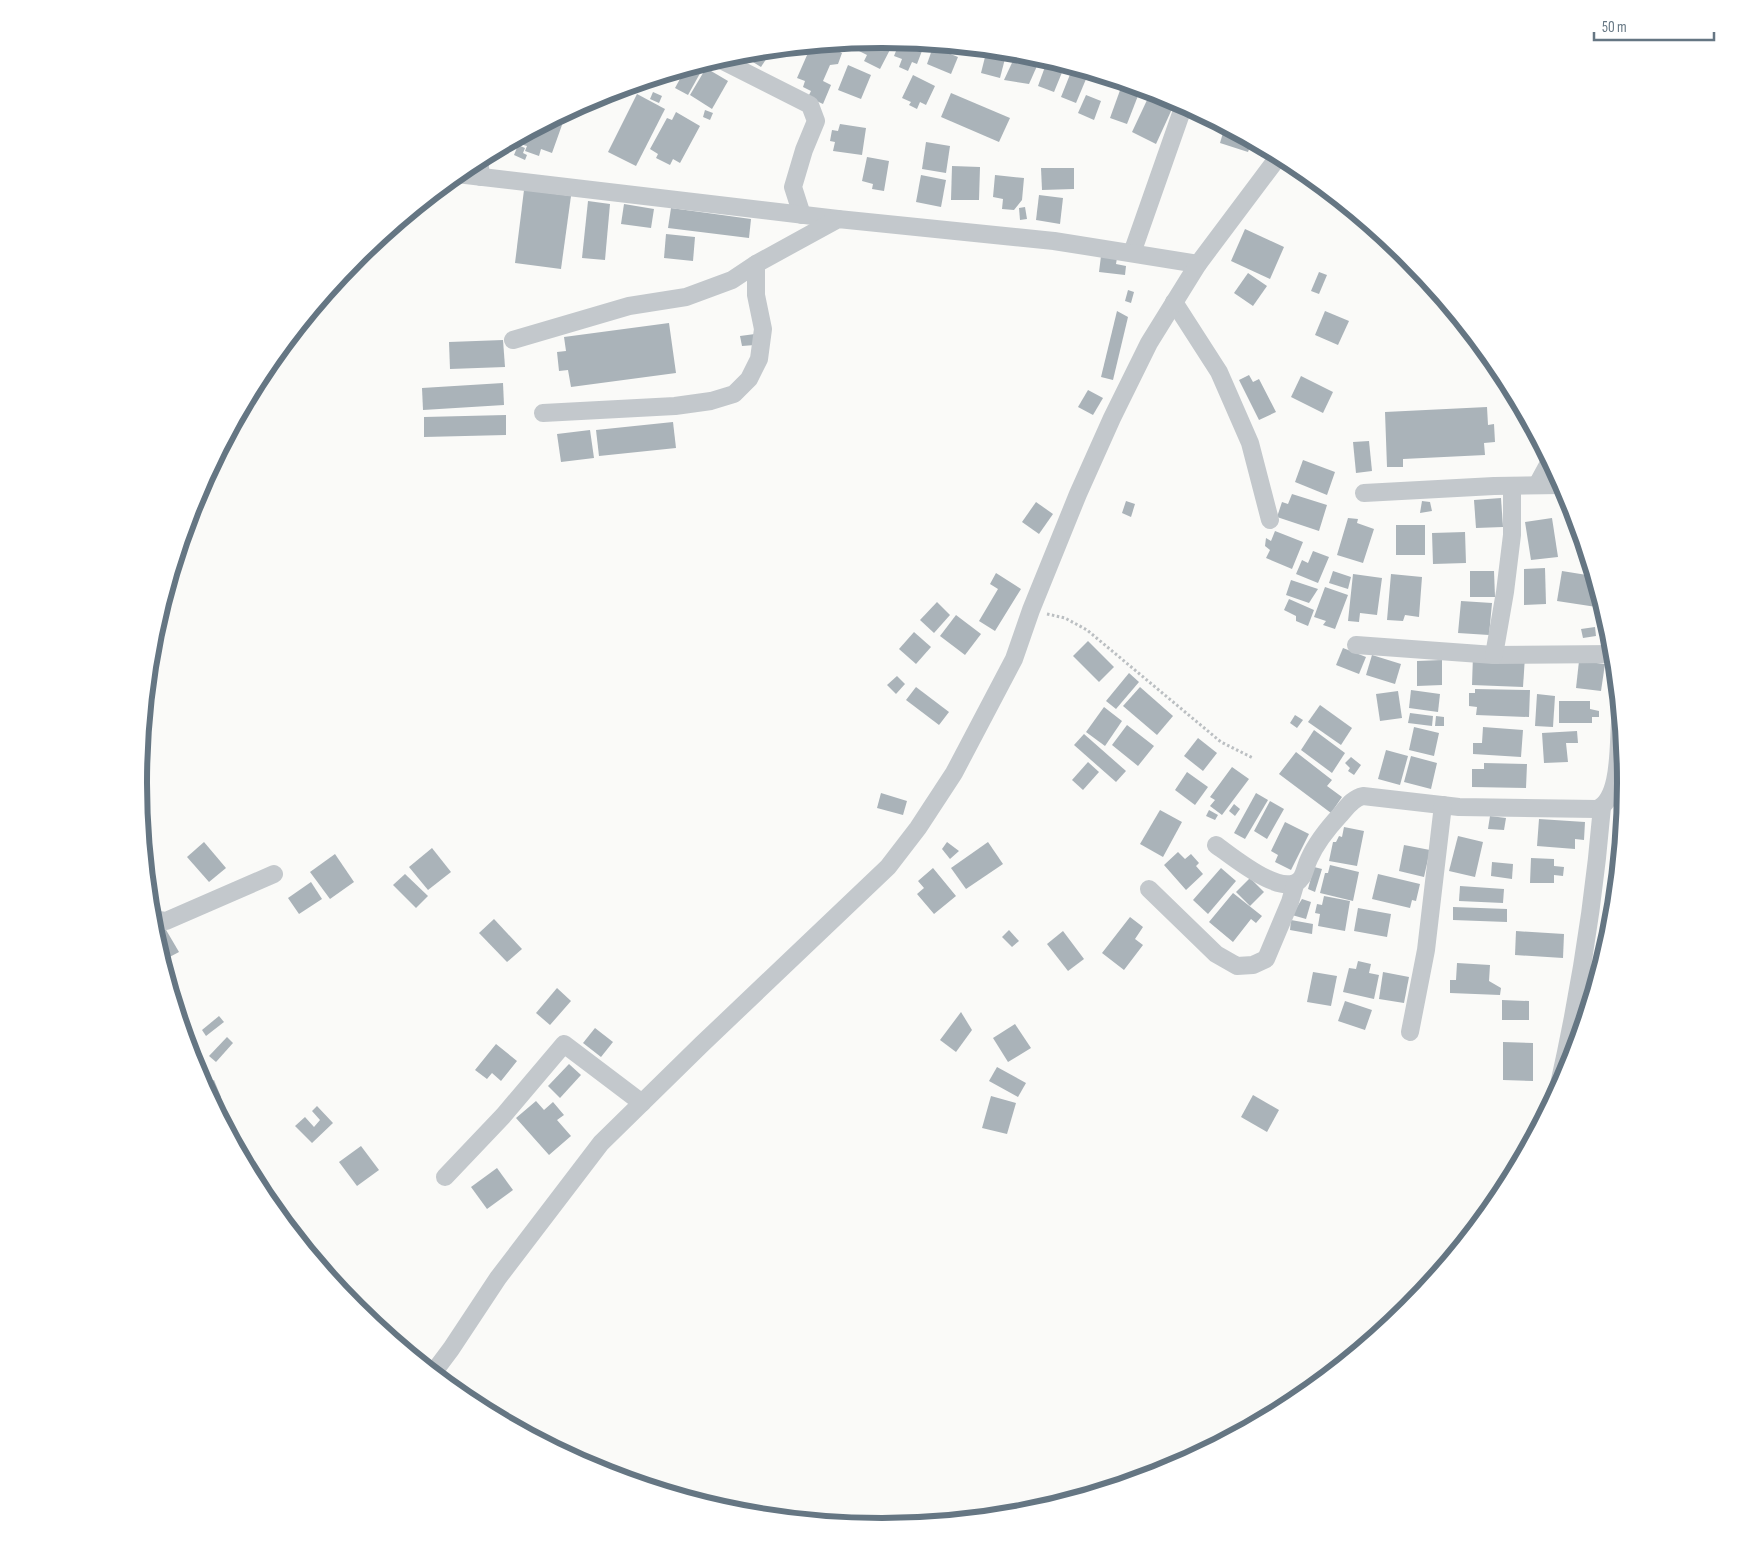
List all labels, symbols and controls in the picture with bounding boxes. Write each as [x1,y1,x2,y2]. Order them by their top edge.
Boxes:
scale bar [1594,10,1714,42]
text: 50 m [1602,18,1627,37]

